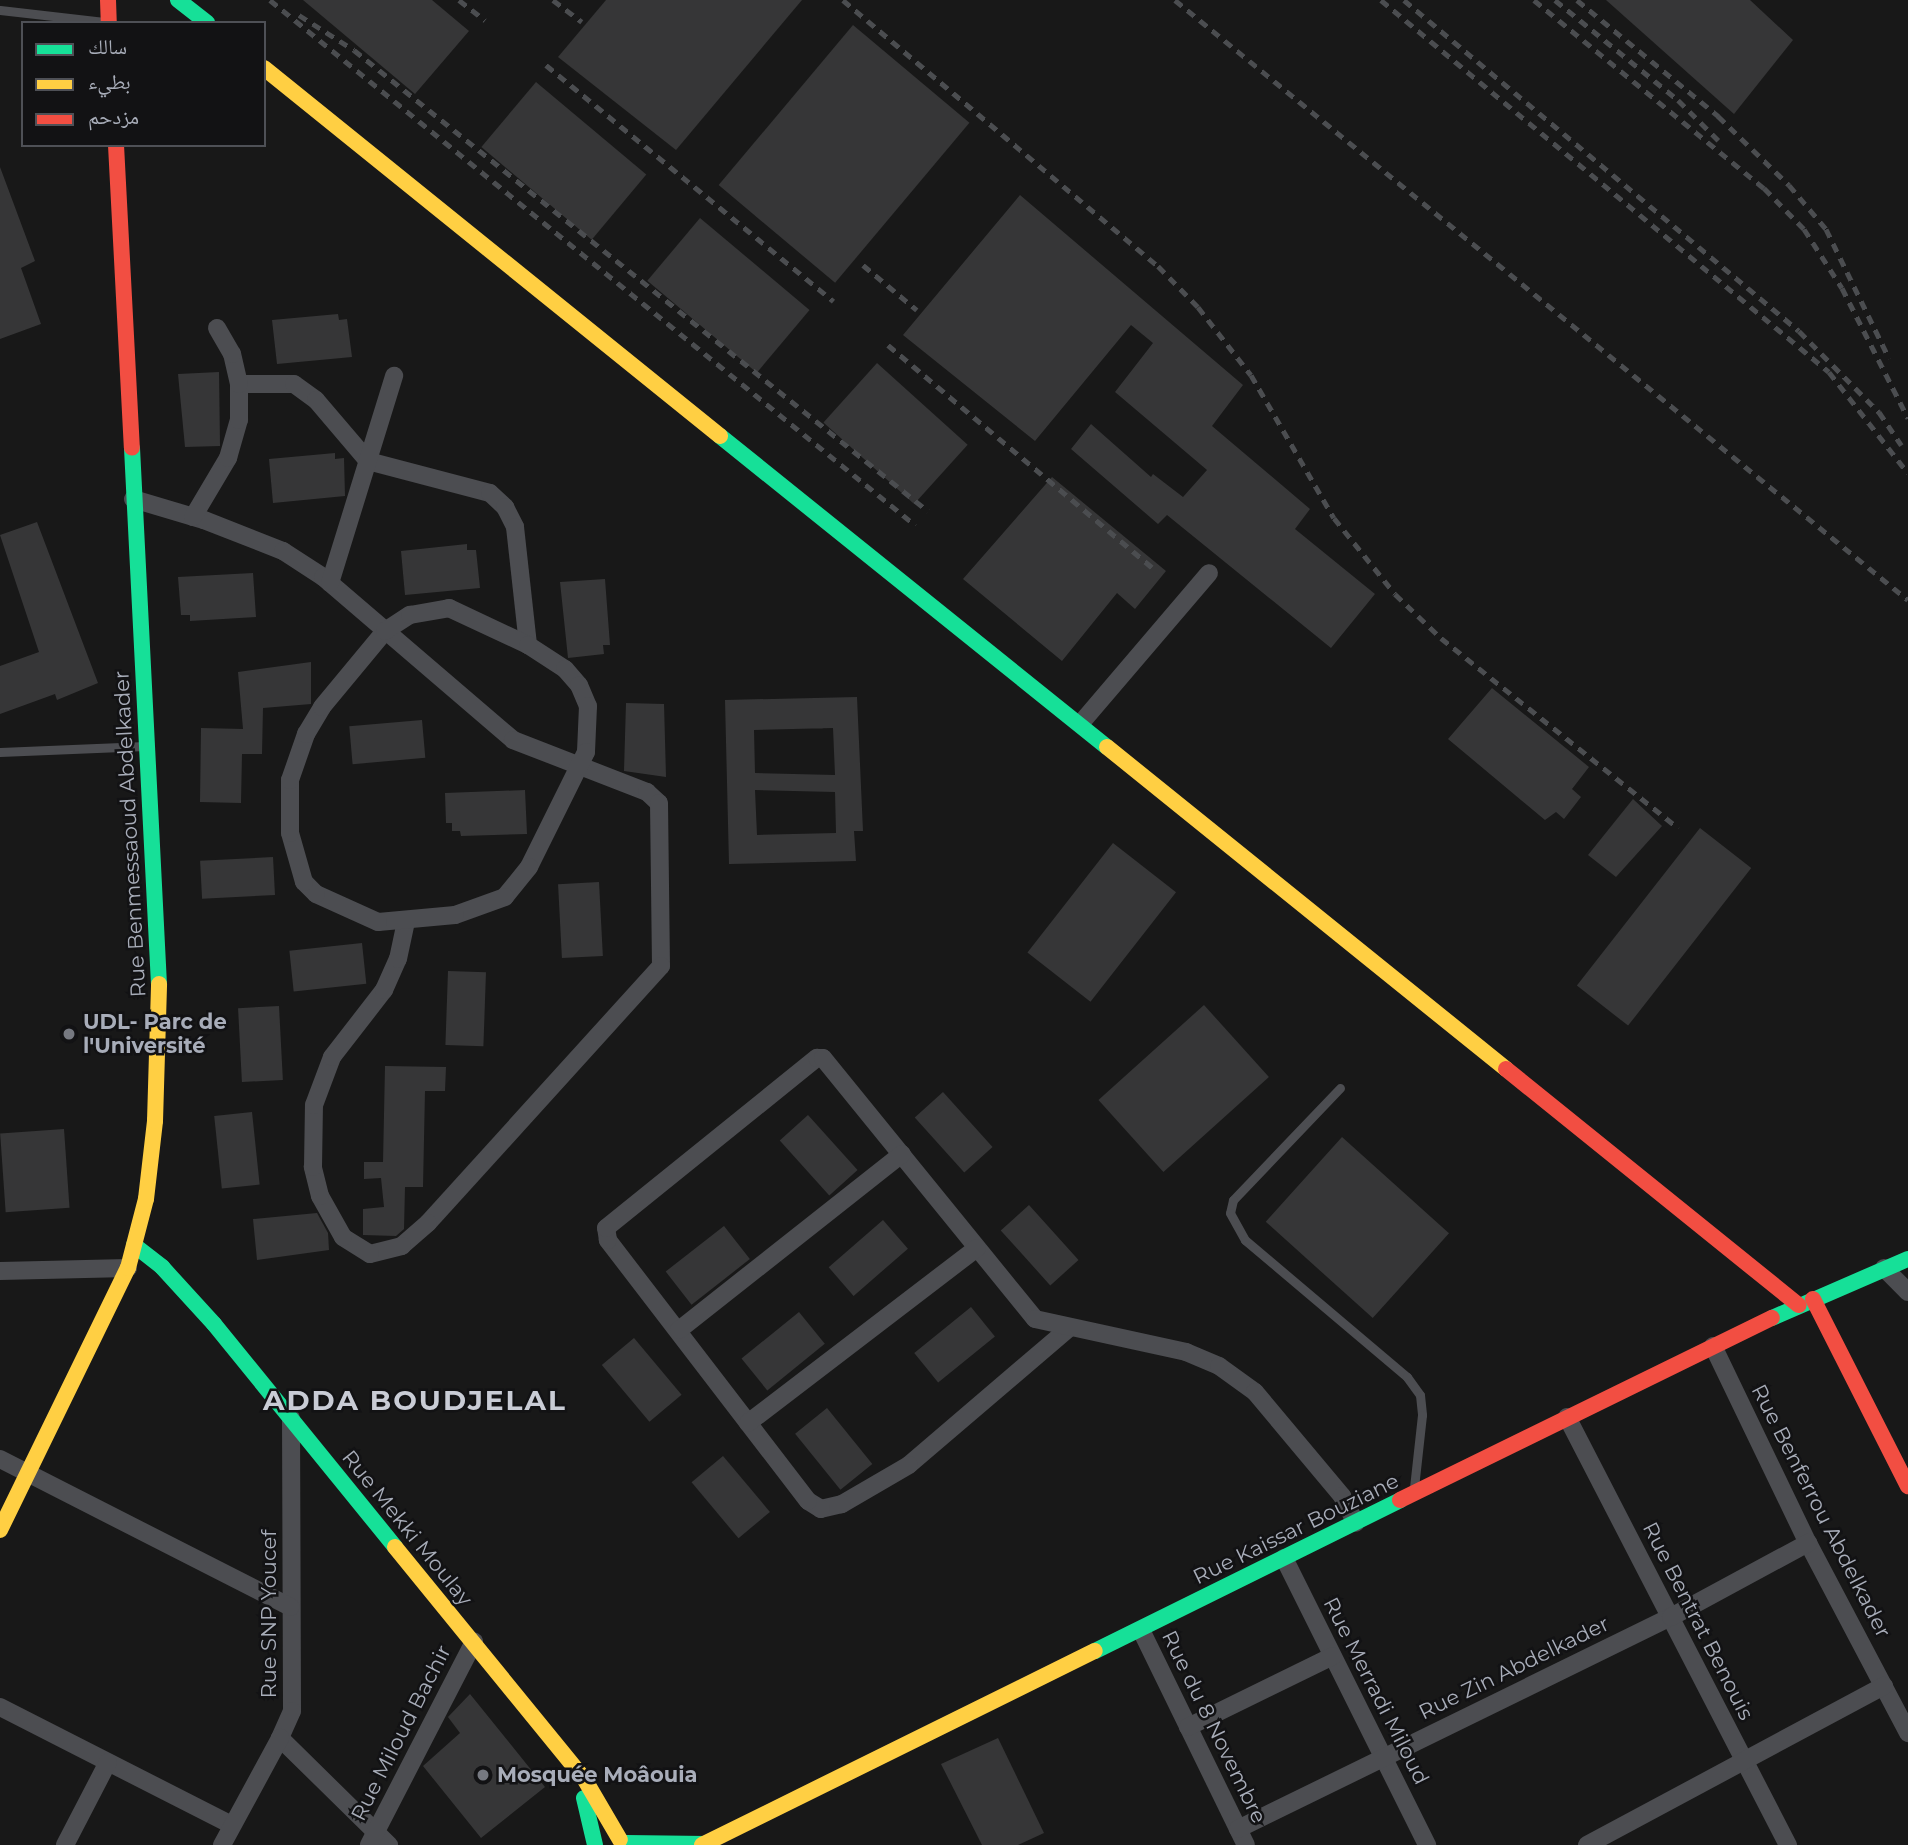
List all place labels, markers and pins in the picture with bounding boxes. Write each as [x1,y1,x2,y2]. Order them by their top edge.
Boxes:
place label: UDL- Parc de l'Université [83,1009,227,1059]
marker: UDL- Parc de l'Université [61,1026,77,1042]
place label: Mosquée Moâouia [497,1762,697,1788]
marker: Mosquée Moâouia [475,1767,491,1783]

